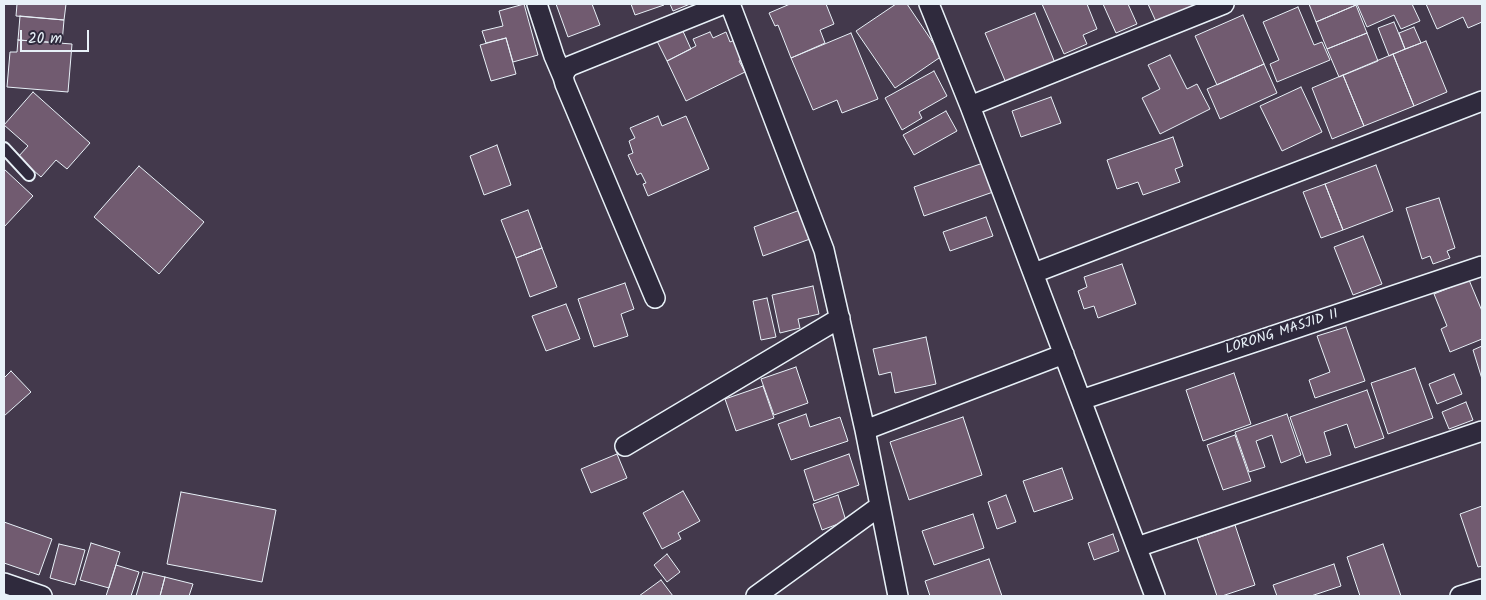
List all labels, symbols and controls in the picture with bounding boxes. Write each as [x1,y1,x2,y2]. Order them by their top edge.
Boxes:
scale bar [22,20,91,52]
text: 20 m [28,27,62,51]
street label: LORONG MASJID II [1223,307,1341,359]

